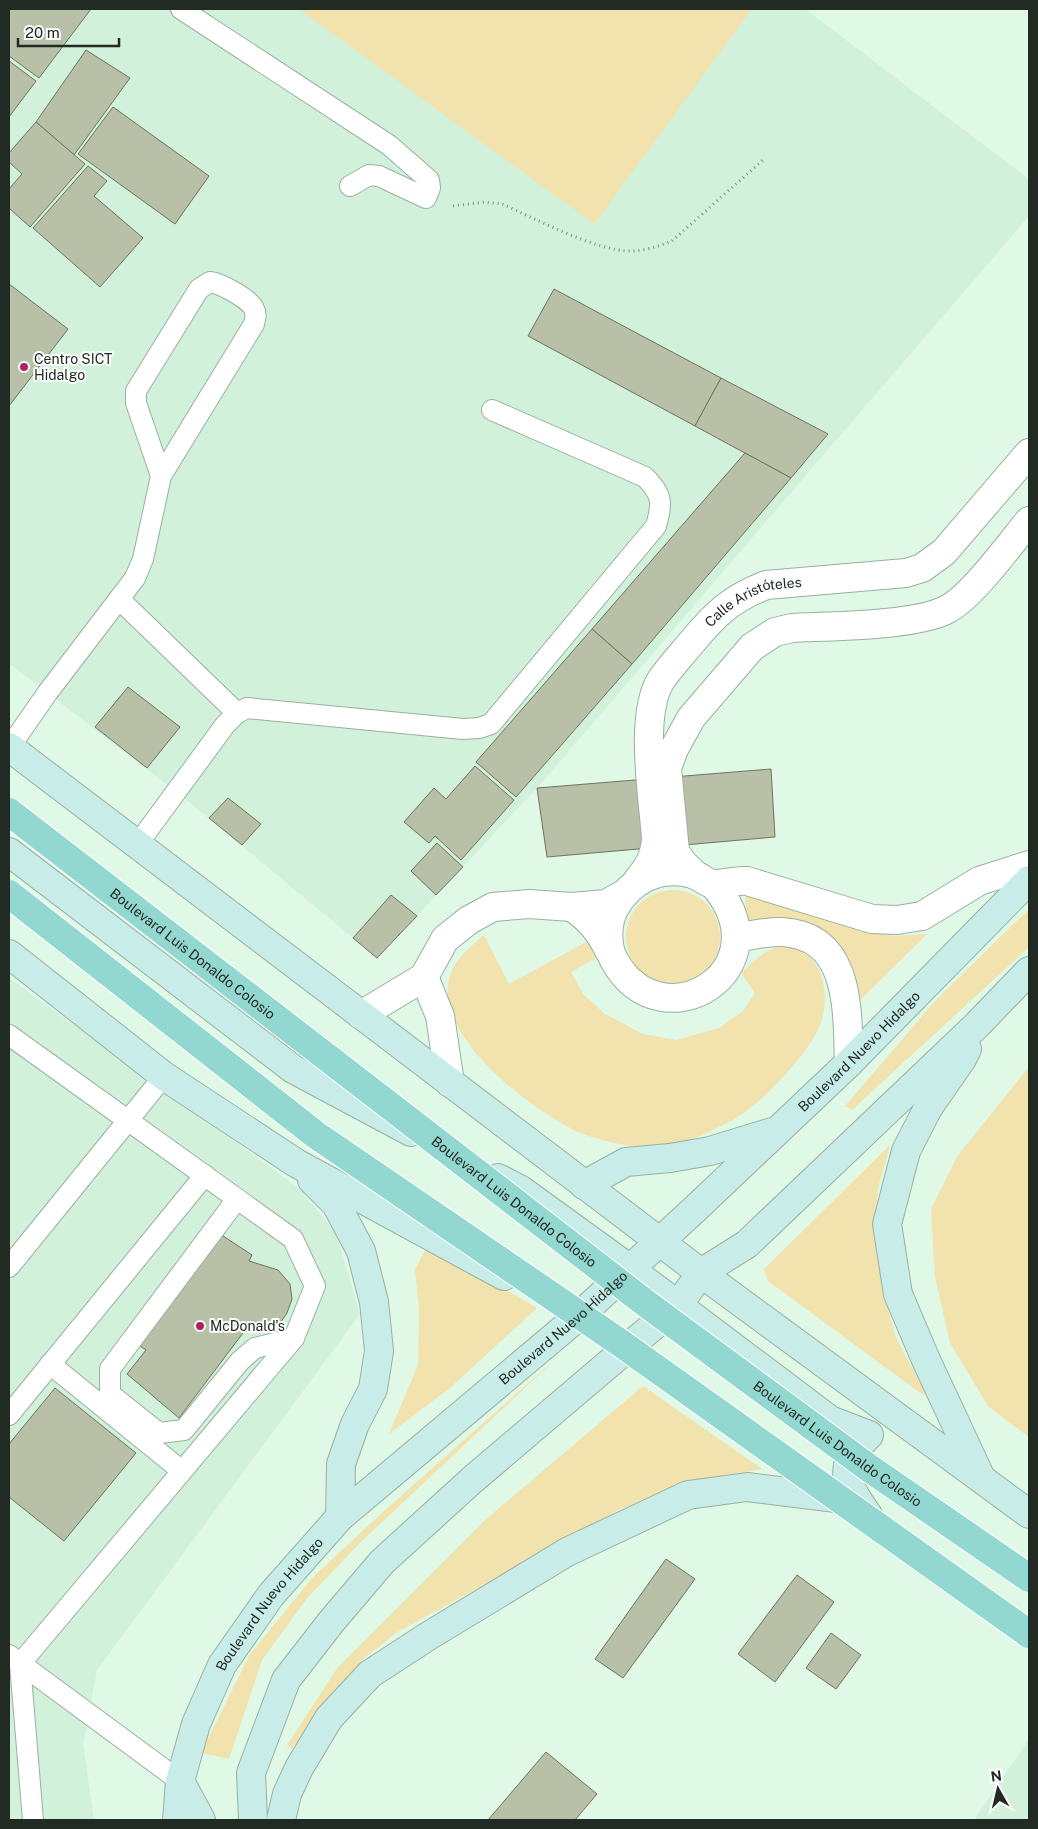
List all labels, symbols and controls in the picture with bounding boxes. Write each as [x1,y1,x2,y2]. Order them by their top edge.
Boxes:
scale bar [18,15,119,47]
text: 20 m [25,24,60,41]
place label: Centro SICT Hidalgo [34,351,112,383]
marker: Centro SICT Hidalgo [18,361,30,373]
street label: Calle Aristóteles [701,574,802,630]
street label: Boulevard Luis Donaldo Colosio [107,885,278,1022]
street label: Boulevard Nuevo Hidalgo [795,988,923,1115]
street label: Boulevard Luis Donaldo Colosio [428,1133,600,1270]
street label: Boulevard Nuevo Hidalgo [496,1268,631,1388]
place label: McDonald's [210,1318,285,1334]
marker: McDonald's [194,1320,206,1332]
street label: Boulevard Luis Donaldo Colosio [750,1377,925,1510]
street label: Boulevard Nuevo Hidalgo [213,1534,326,1673]
north arrow [973,1764,1023,1814]
text: N [990,1767,1003,1785]

